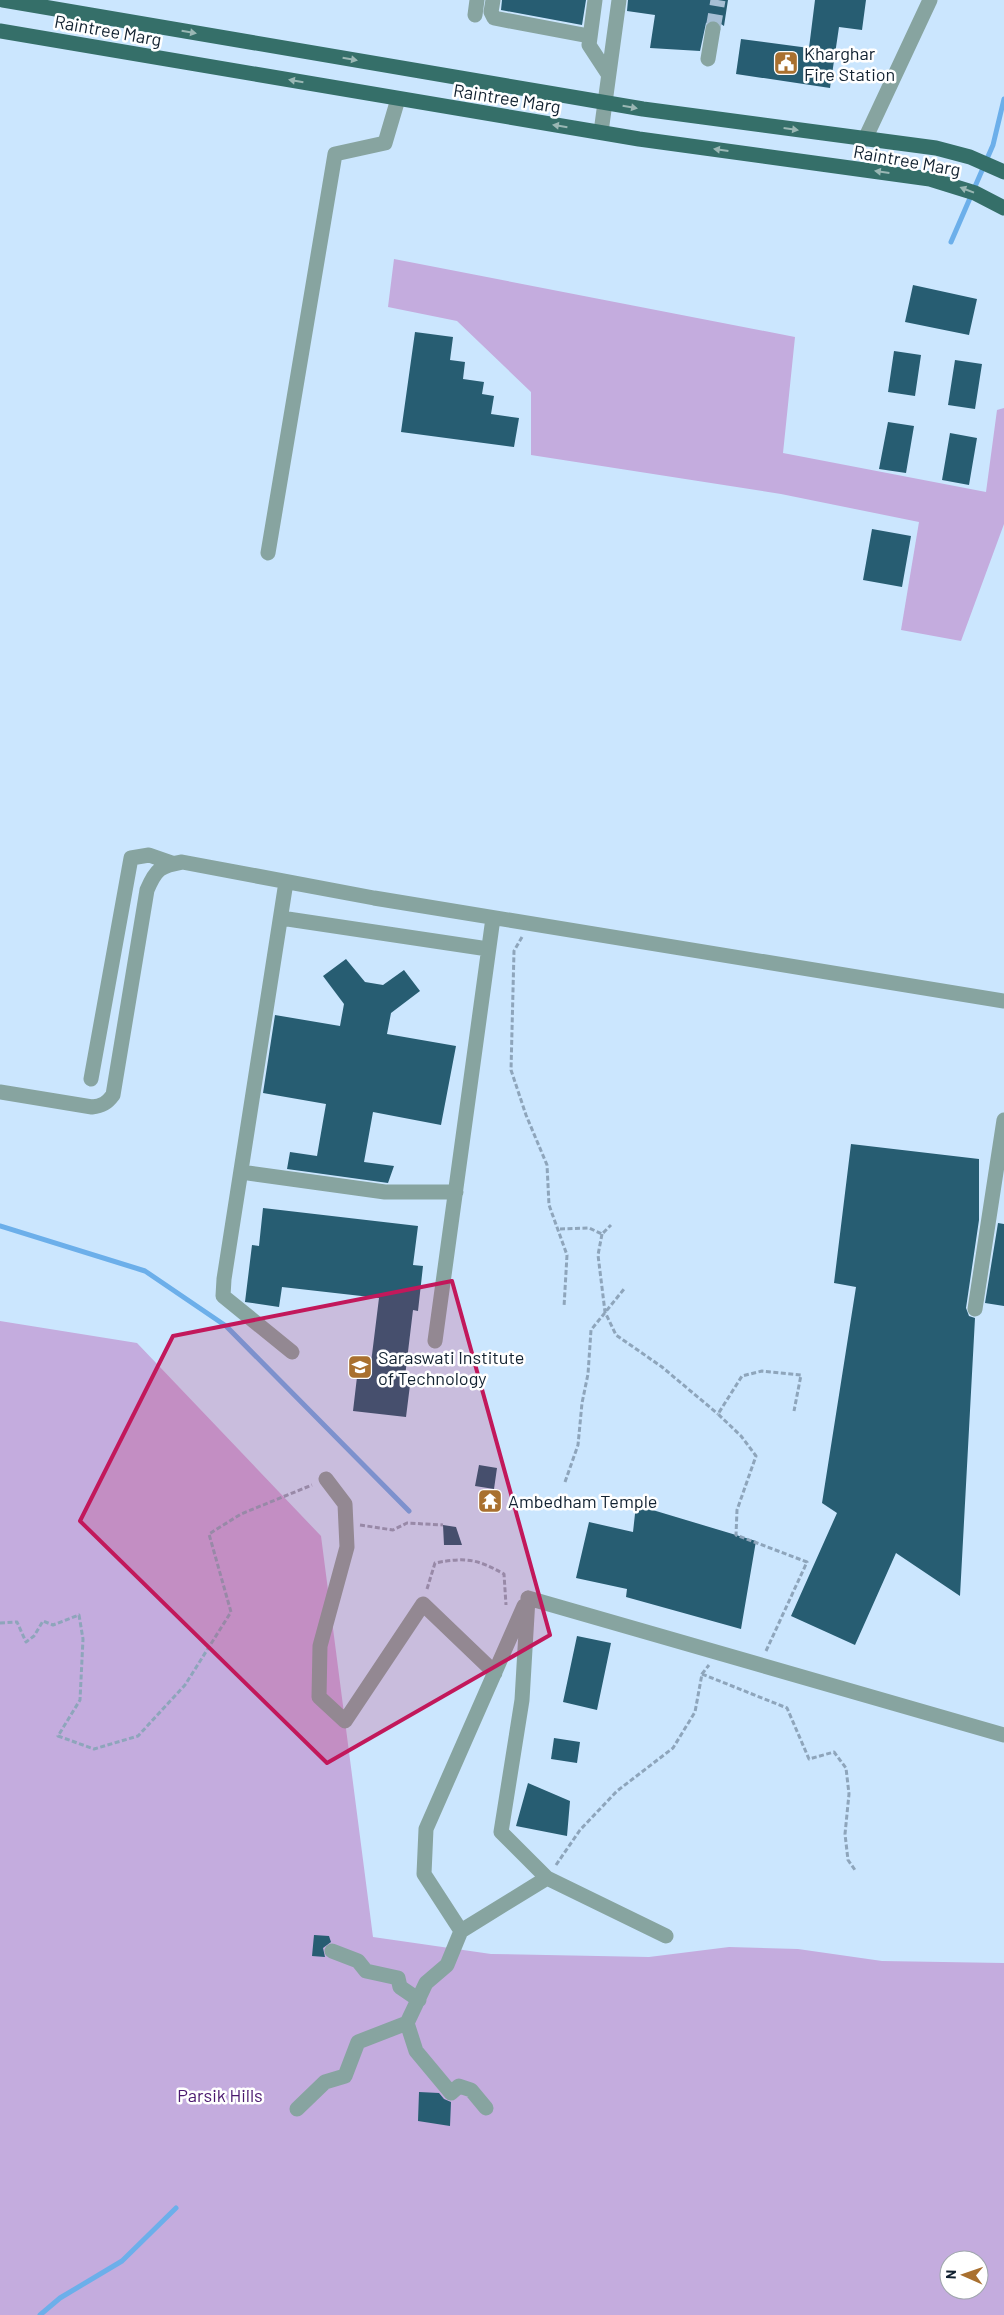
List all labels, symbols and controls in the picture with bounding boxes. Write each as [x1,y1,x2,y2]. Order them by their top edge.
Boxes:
street label: Raintree Marg [53,10,163,50]
one-way arrow [182,28,198,36]
place label: Kharghar Fire Station [804,42,895,85]
public building icon: Kharghar Fire Station [773,50,799,76]
one-way arrow [342,55,358,63]
one-way arrow [288,77,304,85]
street label: Raintree Marg [452,79,562,117]
one-way arrow [623,103,639,111]
one-way arrow [552,121,568,129]
one-way arrow [784,125,800,133]
street label: Raintree Marg [852,140,962,180]
one-way arrow [712,146,728,154]
one-way arrow [874,168,890,176]
one-way arrow [959,186,974,194]
place label: Saraswati Institute of Technology [378,1346,524,1389]
school or university icon: Saraswati Institute of Technology [347,1354,373,1380]
temple icon: Ambedham Temple [477,1488,503,1514]
place label: Ambedham Temple [508,1490,657,1512]
park label: Parsik Hills [177,2084,263,2106]
north arrow [939,2250,989,2300]
text: N [942,2270,959,2279]

